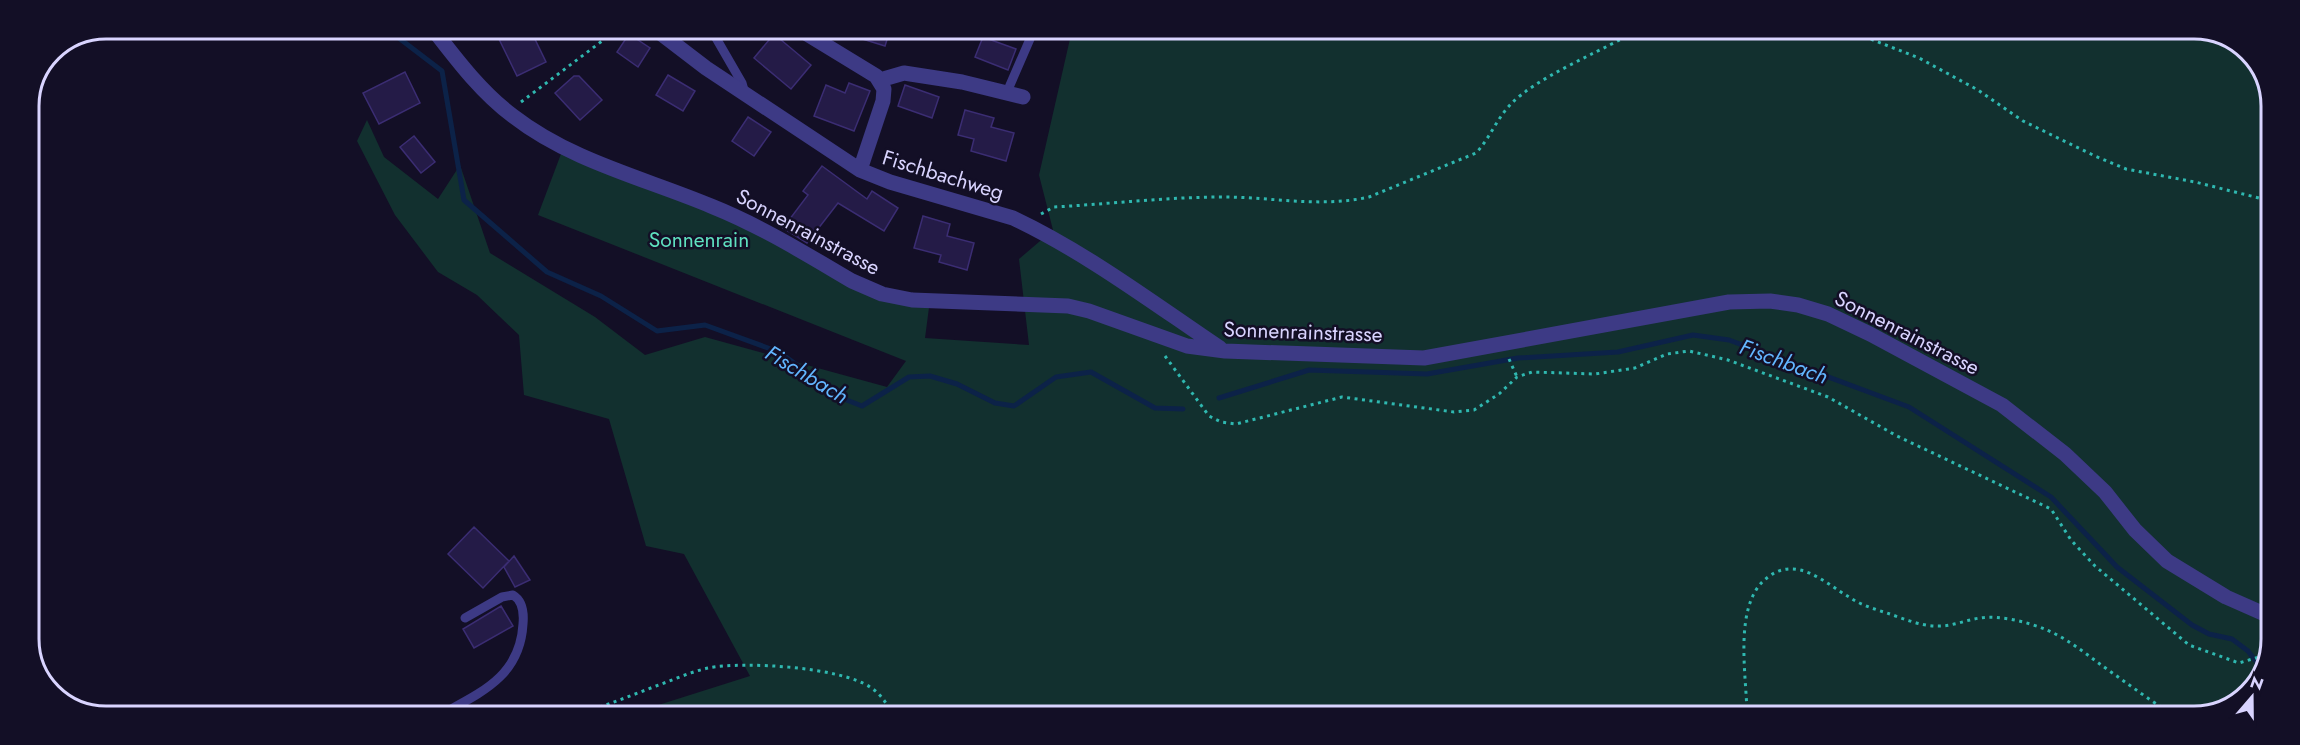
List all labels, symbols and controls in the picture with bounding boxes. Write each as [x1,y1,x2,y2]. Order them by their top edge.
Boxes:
street label: Fischbachweg [879,142,1007,208]
street label: Sonnenrainstrasse [731,181,885,283]
park label: Sonnenrain [649,225,749,255]
street label: Sonnenrainstrasse [1829,283,1985,383]
street label: Sonnenrainstrasse [1223,314,1383,350]
water label: Fischbach [1735,330,1833,392]
water label: Fischbach [759,337,855,411]
north arrow [2222,667,2282,727]
text: N [2247,670,2267,696]

